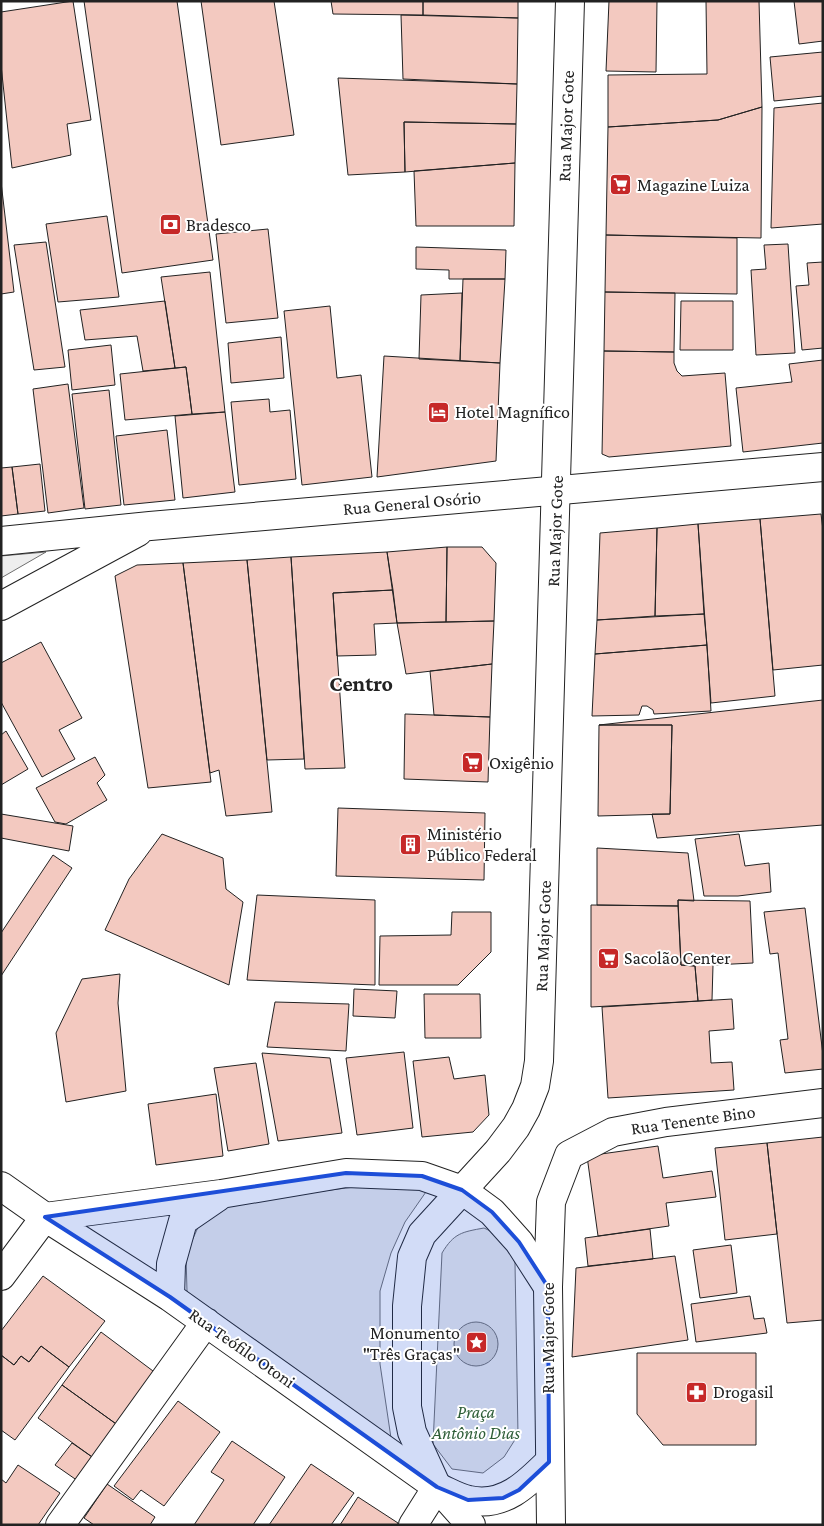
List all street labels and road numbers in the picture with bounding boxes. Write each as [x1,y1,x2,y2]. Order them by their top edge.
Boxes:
street label: Rua Major Gote [554,70,579,182]
street label: Rua Major Gote [543,475,568,587]
street label: Rua General Osório [342,487,482,519]
street label: Rua Major Gote [531,880,556,992]
street label: Rua Tenente Bino [629,1101,757,1139]
street label: Rua Major Gote [538,1282,559,1394]
street label: Rua Teófilo Otoni [185,1304,299,1392]

